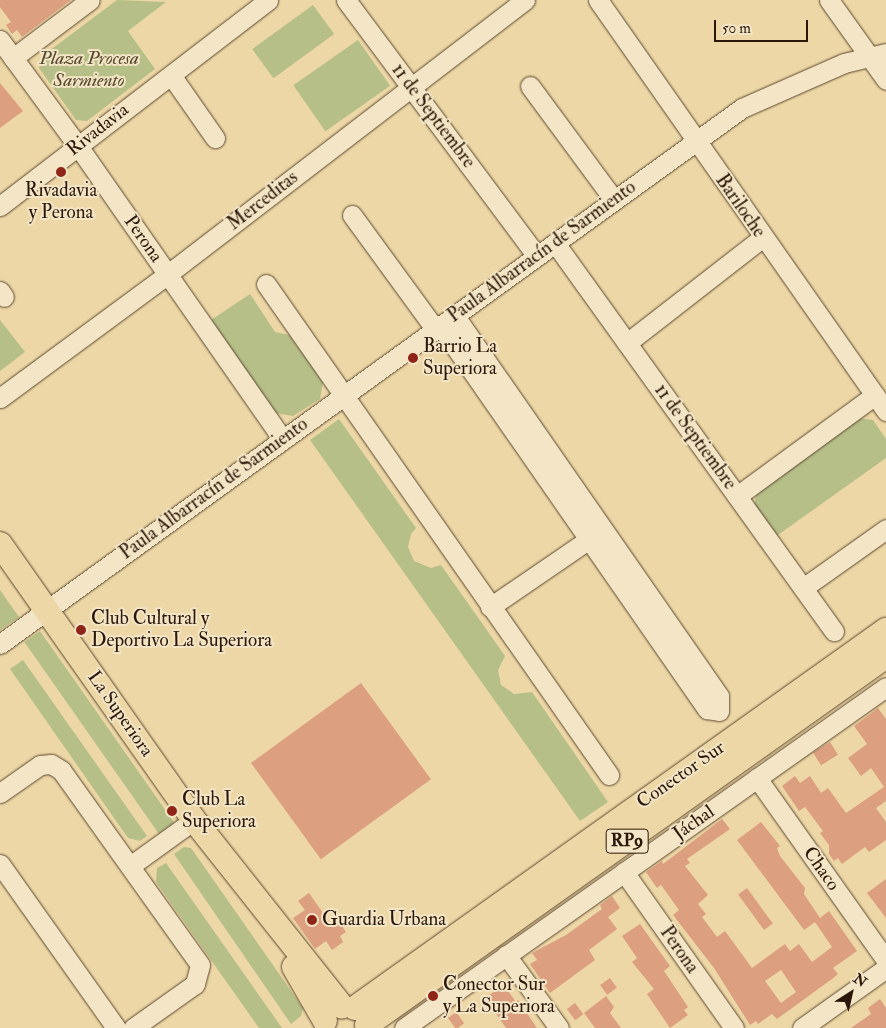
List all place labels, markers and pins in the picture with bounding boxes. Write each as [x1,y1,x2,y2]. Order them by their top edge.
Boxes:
marker: Rivadavia y Perona [55,166,67,178]
place label: Rivadavia y Perona [25,180,97,224]
place label: Barrio La Superiora [423,336,497,380]
marker: Barrio La Superiora [407,352,419,364]
place label: Club Cultural y Deportivo La Superiora [91,608,272,652]
marker: Club Cultural y Deportivo La Superiora [75,624,87,636]
place label: Club La Superiora [182,789,256,833]
marker: Club La Superiora [166,805,178,817]
place label: Guardia Urbana [322,909,446,931]
marker: Guardia Urbana [306,914,318,926]
place label: Conector Sur y La Superiora [443,974,555,1018]
marker: Conector Sur y La Superiora [427,990,439,1002]

